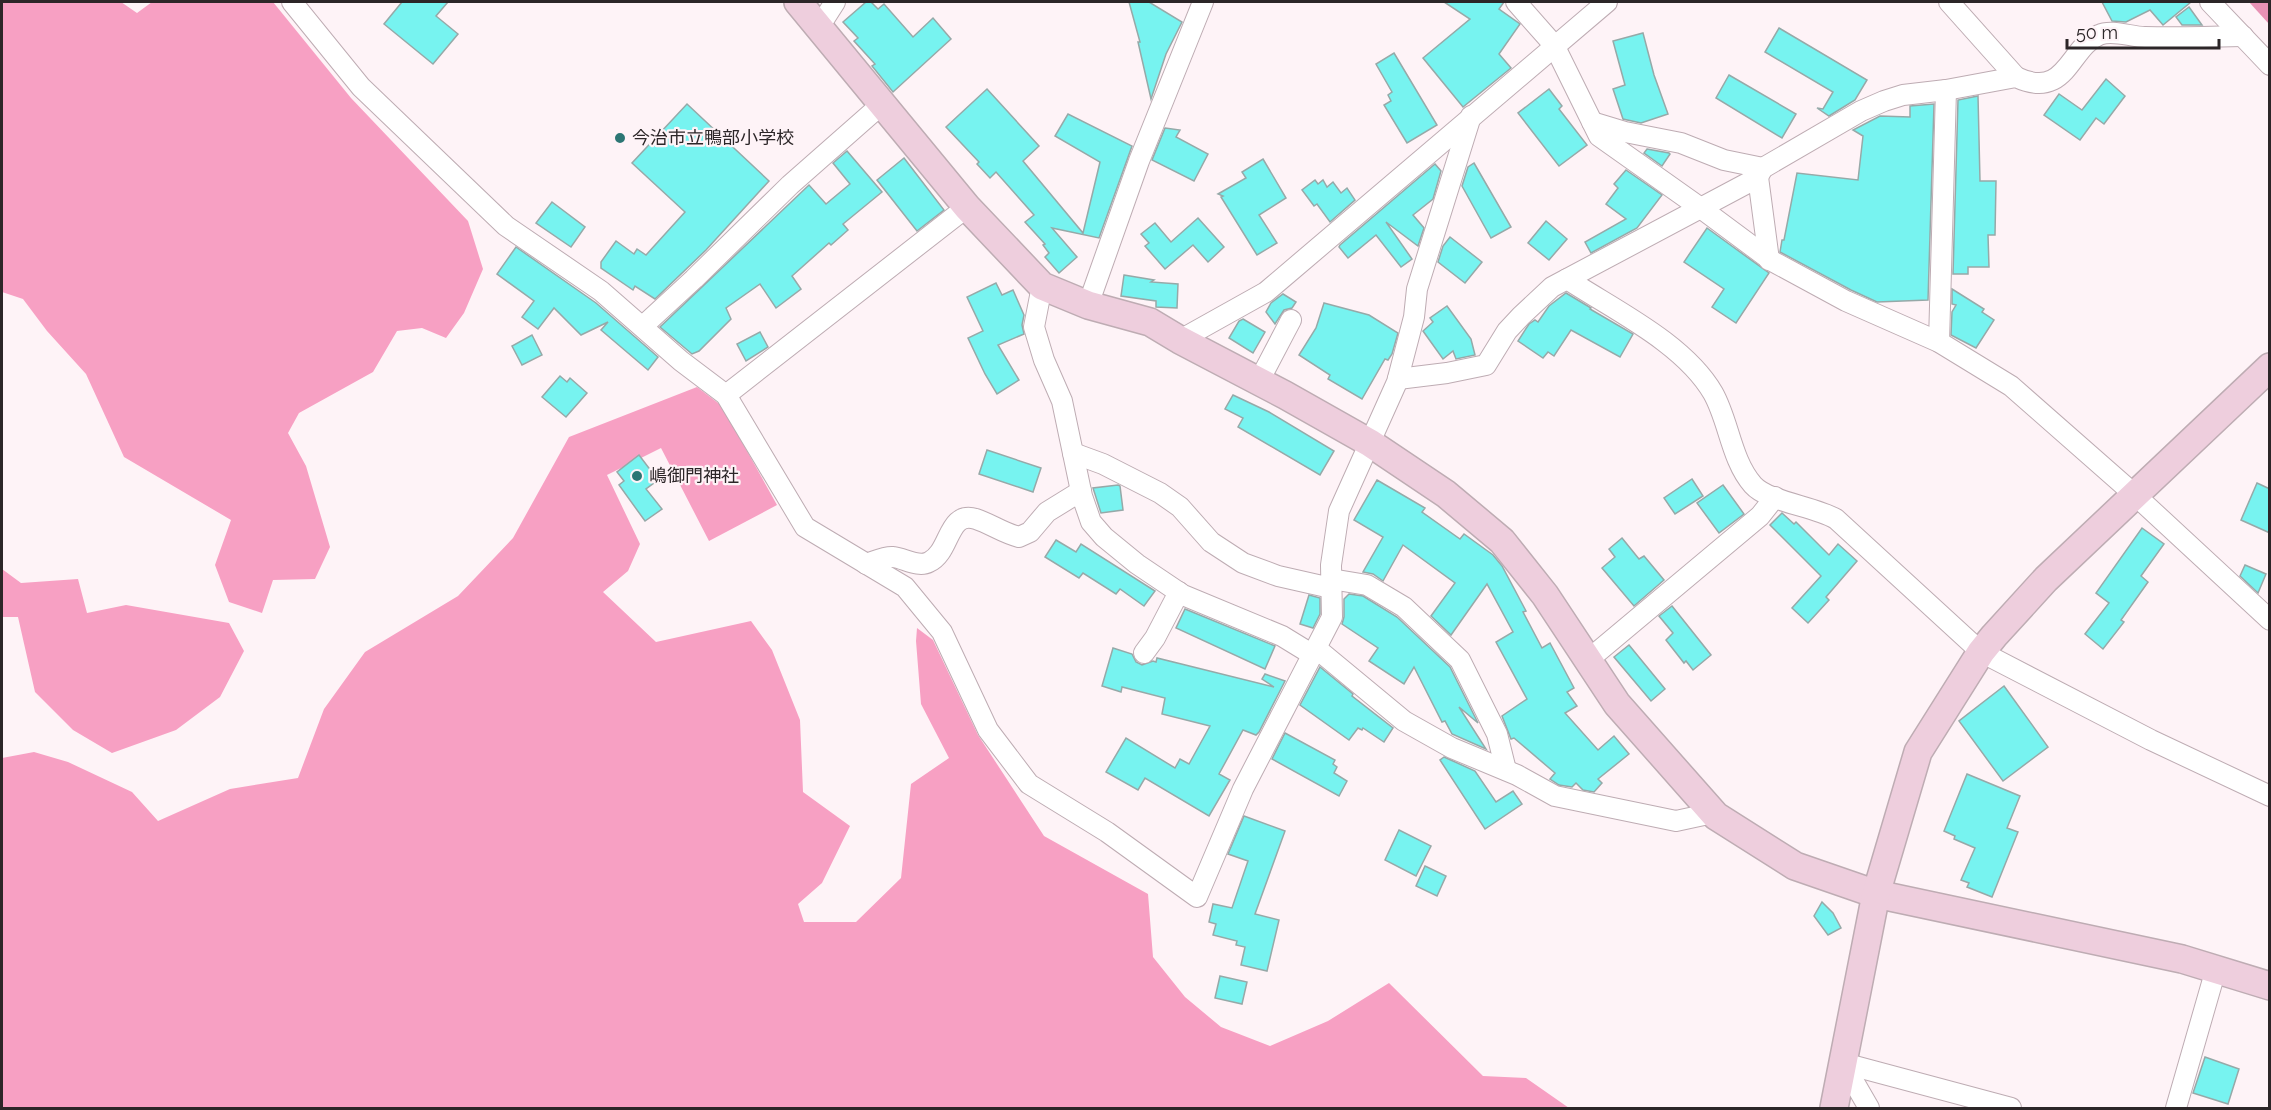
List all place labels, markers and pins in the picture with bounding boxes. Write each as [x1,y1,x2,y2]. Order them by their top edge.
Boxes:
place label: 今治市立鴨部小学校 [632,127,794,148]
marker: 今治市立鴨部小学校 [613,131,627,145]
place label: 嶋御門神社 [649,465,739,486]
marker: 嶋御門神社 [630,469,644,483]

